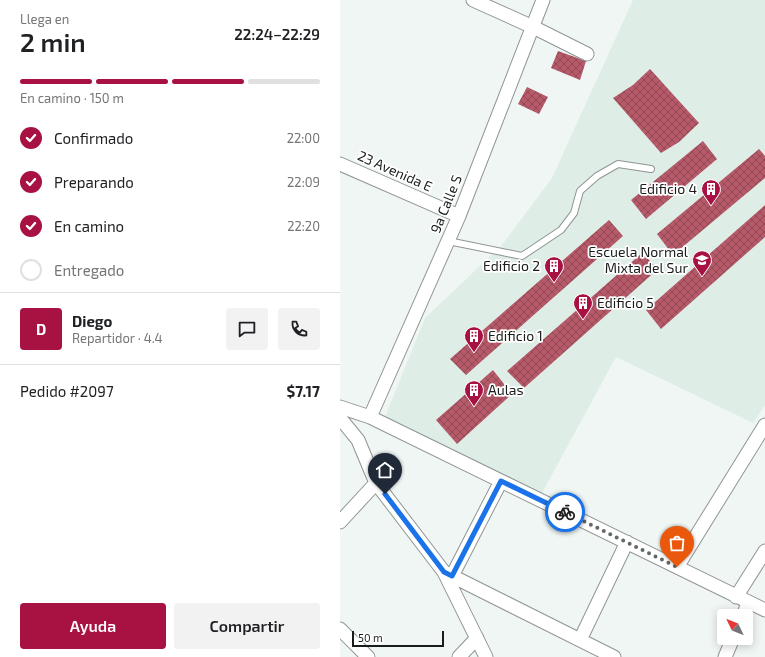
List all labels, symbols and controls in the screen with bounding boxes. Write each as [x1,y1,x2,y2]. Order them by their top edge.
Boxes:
text: Llega en [20,11,69,27]
text: 22:24–22:29 [234,25,320,43]
text: 2 min [20,26,86,57]
text: En camino · 150 m [20,90,124,106]
icon: check [20,127,42,149]
text: Confirmado [54,129,133,147]
text: 22:00 [287,130,320,146]
street label: 23 Avenida E [355,147,435,195]
icon: check [20,171,42,193]
street label: 9a Calle S [426,172,465,235]
text: Preparando [54,173,134,191]
text: 22:09 [287,174,320,190]
building icon: Edificio 4 [700,178,722,206]
place label: Edificio 4 [639,180,697,197]
icon: check [20,215,42,237]
text: En camino [54,217,124,235]
text: 22:20 [287,218,320,234]
place label: Escuela Normal Mixta del Sur [588,243,689,276]
school or university icon: Escuela Normal Mixta del Sur [691,249,713,277]
building icon: Edificio 2 [543,255,565,283]
place label: Edificio 2 [483,257,540,274]
text: Entregado [54,261,124,279]
building icon: Edificio 5 [572,292,594,320]
place label: Edificio 5 [597,294,654,311]
button: chat [226,308,268,350]
button: phone [278,308,320,350]
text: Diego [72,312,112,330]
text: D [36,320,46,338]
building icon: Edificio 1 [463,325,485,353]
place label: Edificio 1 [488,327,543,344]
text: Repartidor · 4.4 [72,330,163,346]
building icon: Aulas [463,379,485,407]
place label: Aulas [488,381,524,398]
text: Pedido #2097 [20,382,114,400]
text: $7.17 [287,382,320,400]
pin [368,453,402,494]
icon: home [374,459,396,481]
courier [545,492,585,532]
icon: bike [554,501,576,523]
pin [660,526,694,567]
icon: bag [666,532,688,554]
button: Ayuda [20,603,166,649]
button: Compartir [174,603,320,649]
north arrow [717,609,753,645]
map controls [717,609,753,645]
scale bar [352,629,444,648]
text: 50 m [358,631,383,644]

